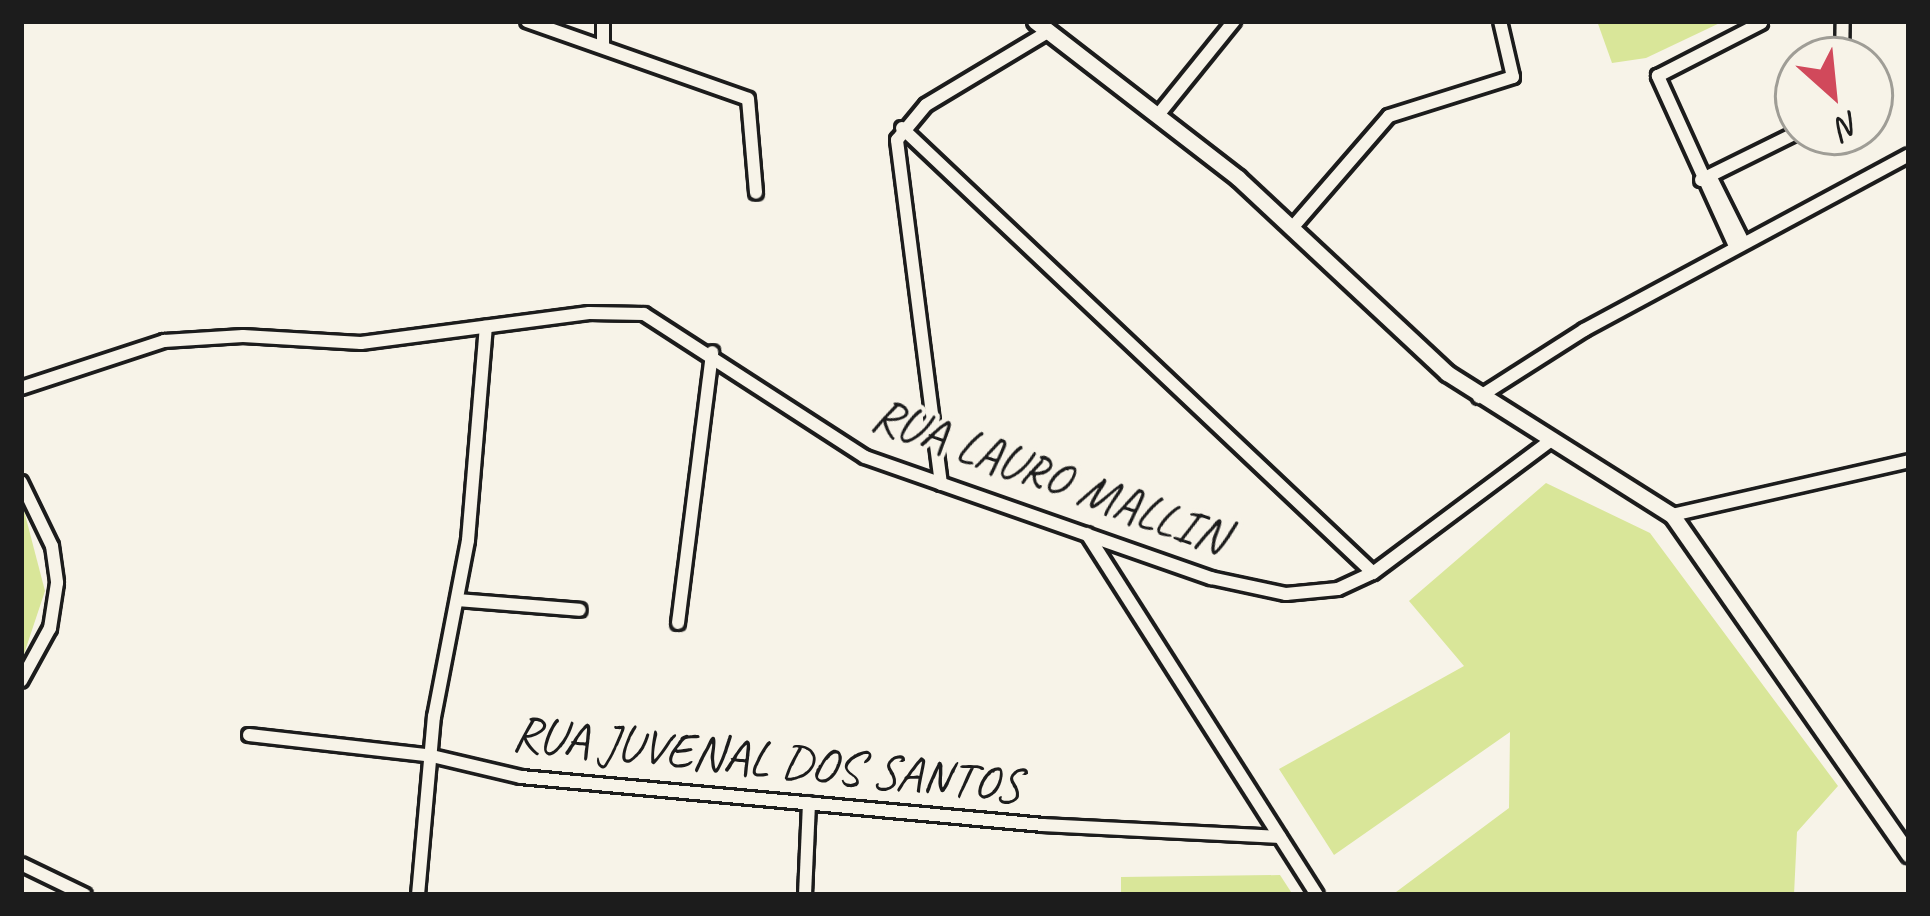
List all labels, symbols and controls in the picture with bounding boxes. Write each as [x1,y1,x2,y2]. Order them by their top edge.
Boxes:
north arrow [1774,36,1894,156]
text: N [1830,102,1868,149]
street label: RUA LAURO MALLIN [863,382,1237,568]
street label: RUA JUVENAL DOS SANTOS [509,702,1025,816]

